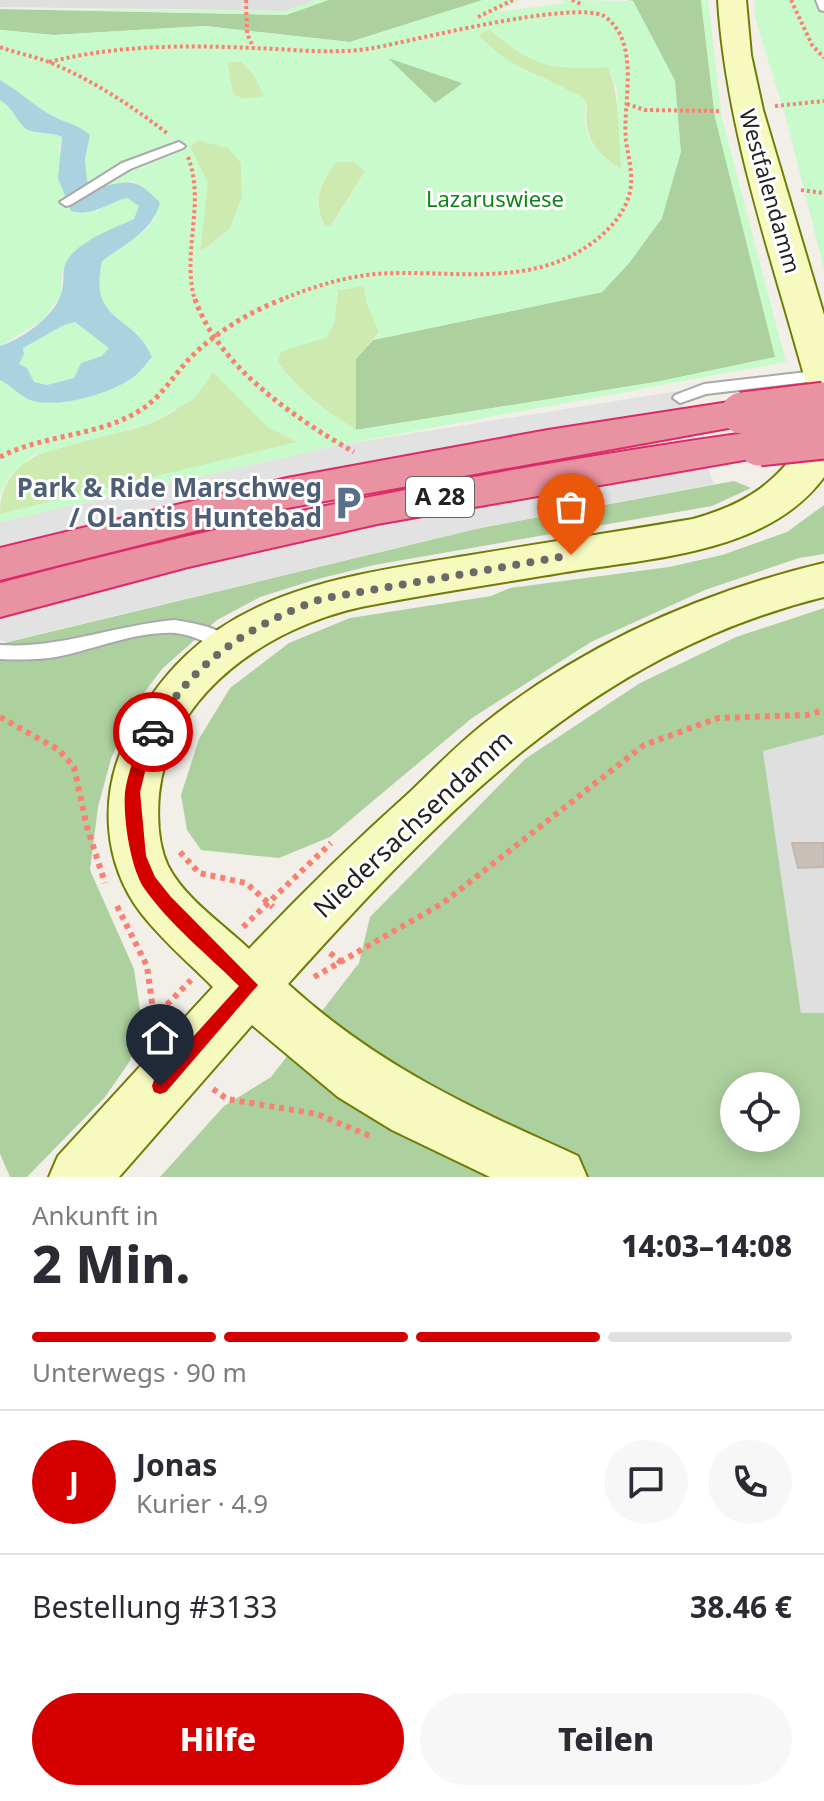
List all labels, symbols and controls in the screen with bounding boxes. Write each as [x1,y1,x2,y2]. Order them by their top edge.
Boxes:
street label: Westfalendamm [733,105,809,276]
park label: Lazaruswiese [426,183,564,213]
place label: Park & Ride Marschweg / OLantis Huntebad [17,469,322,535]
pin [537,473,605,555]
road number: A 28 [406,477,474,517]
parking icon: Park & Ride Marschweg / OLantis Huntebad [329,484,367,522]
icon: bag [549,485,593,529]
courier [113,692,193,772]
icon: car [131,710,175,754]
street label: Niedersachsendamm [305,721,520,925]
pin [126,1004,194,1086]
icon: home [138,1016,182,1060]
map controls [720,1072,800,1152]
button: locate [720,1072,800,1152]
text: Ankunft in [32,1197,159,1233]
text: 14:03–14:08 [621,1225,792,1266]
text: 2 Min. [32,1227,190,1298]
text: Unterwegs · 90 m [32,1354,247,1390]
button: chat [604,1440,688,1524]
button: phone [708,1440,792,1524]
text: Jonas [136,1444,217,1485]
text: J [69,1462,79,1503]
text: Kurier · 4.9 [136,1485,268,1521]
text: Bestellung #3133 [32,1586,277,1627]
text: 38.46 € [690,1586,792,1627]
button: Hilfe [32,1693,404,1785]
button: Teilen [420,1693,792,1785]

